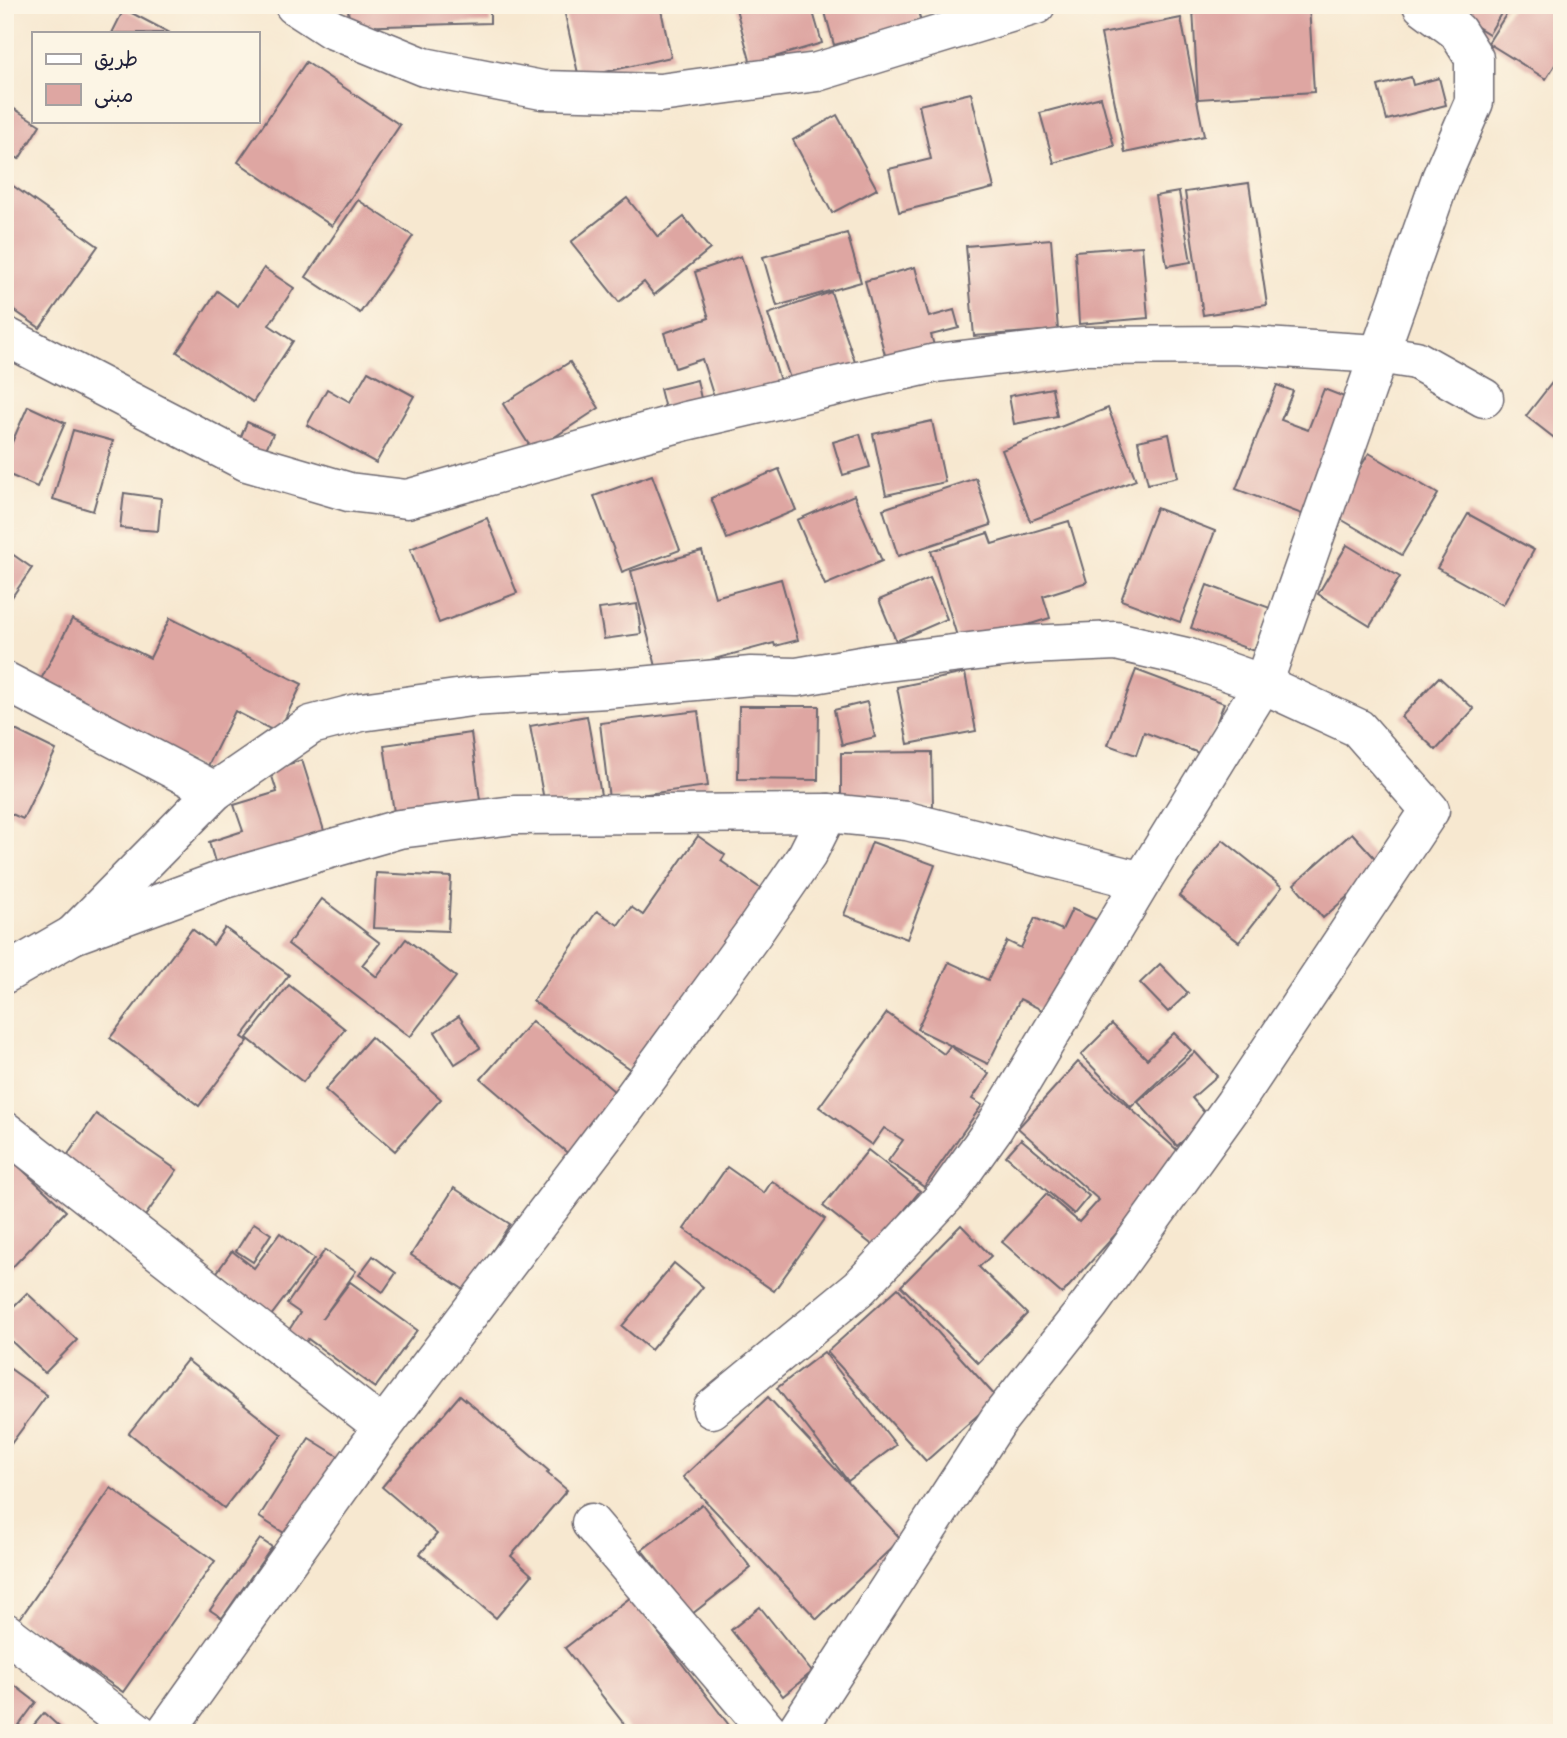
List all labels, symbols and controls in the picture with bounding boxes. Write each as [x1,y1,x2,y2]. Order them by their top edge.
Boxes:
legend [32,32,259,122]
text: طريق [94,47,138,71]
text: مبنى [94,83,133,109]

